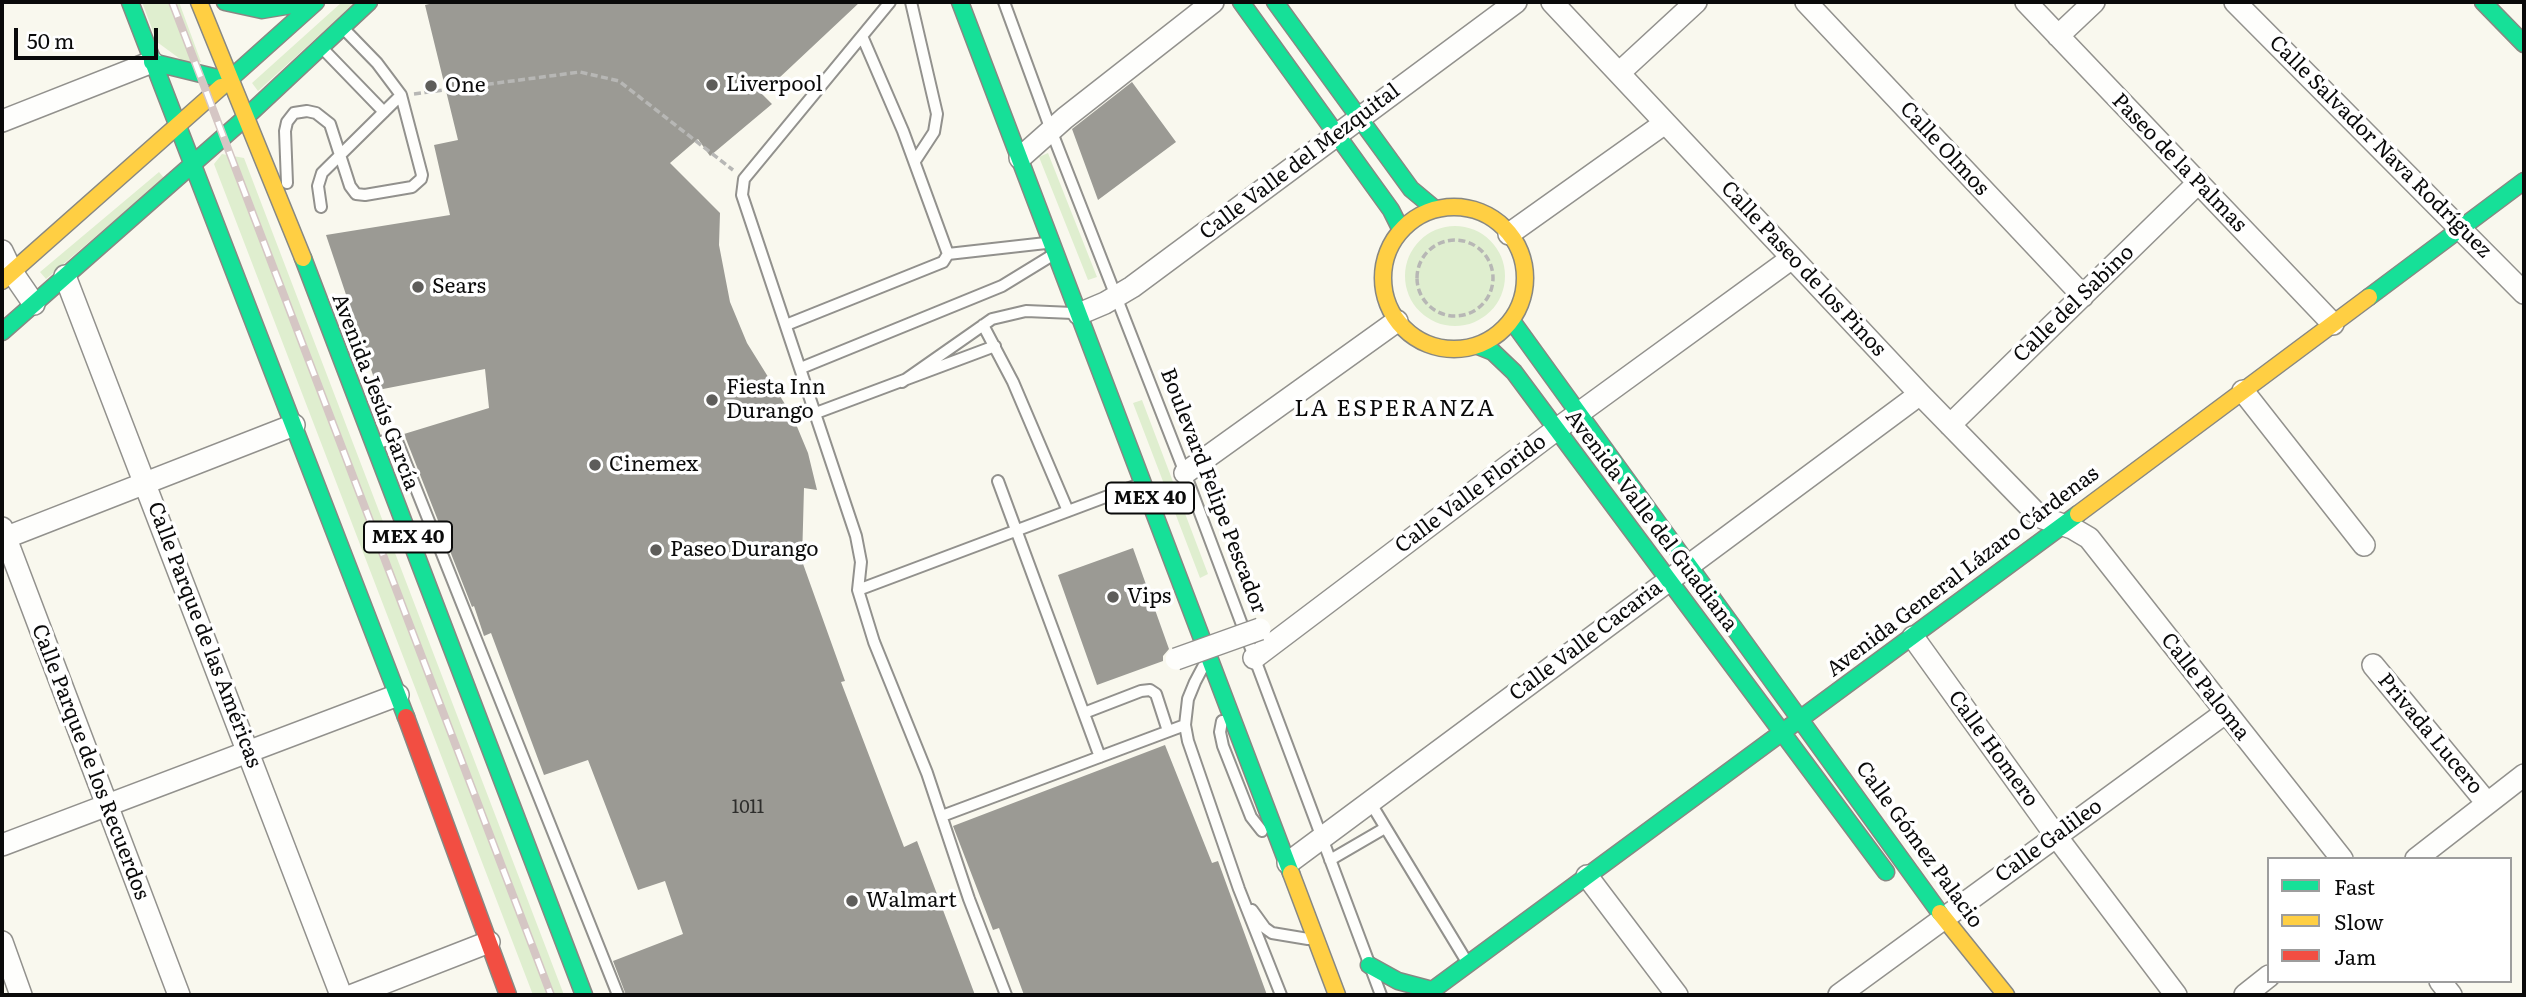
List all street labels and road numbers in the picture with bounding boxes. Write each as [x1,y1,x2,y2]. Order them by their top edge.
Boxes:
street label: Calle Salvador Nava Rodríguez [2264,31,2496,263]
street label: Calle Valle del Mezquital [1195,79,1405,245]
street label: Paseo de la Palmas [2106,88,2252,238]
street label: Calle Olmos [1894,97,1994,201]
street label: Calle Paseo de los Pinos [1715,176,1891,362]
street label: Calle del Sabino [2008,240,2140,368]
street label: Avenida Jesús García [326,290,424,494]
street label: Boulevard Felipe Pescador [1155,365,1271,617]
street label: Avenida Valle del Guadiana [1559,405,1743,637]
street label: Calle Valle Florido [1391,429,1551,559]
street label: Avenida General Lázaro Cárdenas [1822,461,2104,683]
road number: MEX 40 [1106,482,1194,513]
street label: Calle Parque de las Américas [142,499,266,771]
road number: MEX 40 [364,522,452,552]
street label: Calle Valle Cacaria [1505,575,1667,707]
street label: Calle Parque de los Recuerdos [26,621,154,903]
street label: Calle Paloma [2155,628,2255,746]
street label: Privada Lucero [2372,668,2488,800]
street label: Calle Homero [1942,686,2044,812]
street label: Calle Gómez Palacio [1850,757,1988,933]
street label: Calle Galileo [1991,794,2107,888]

